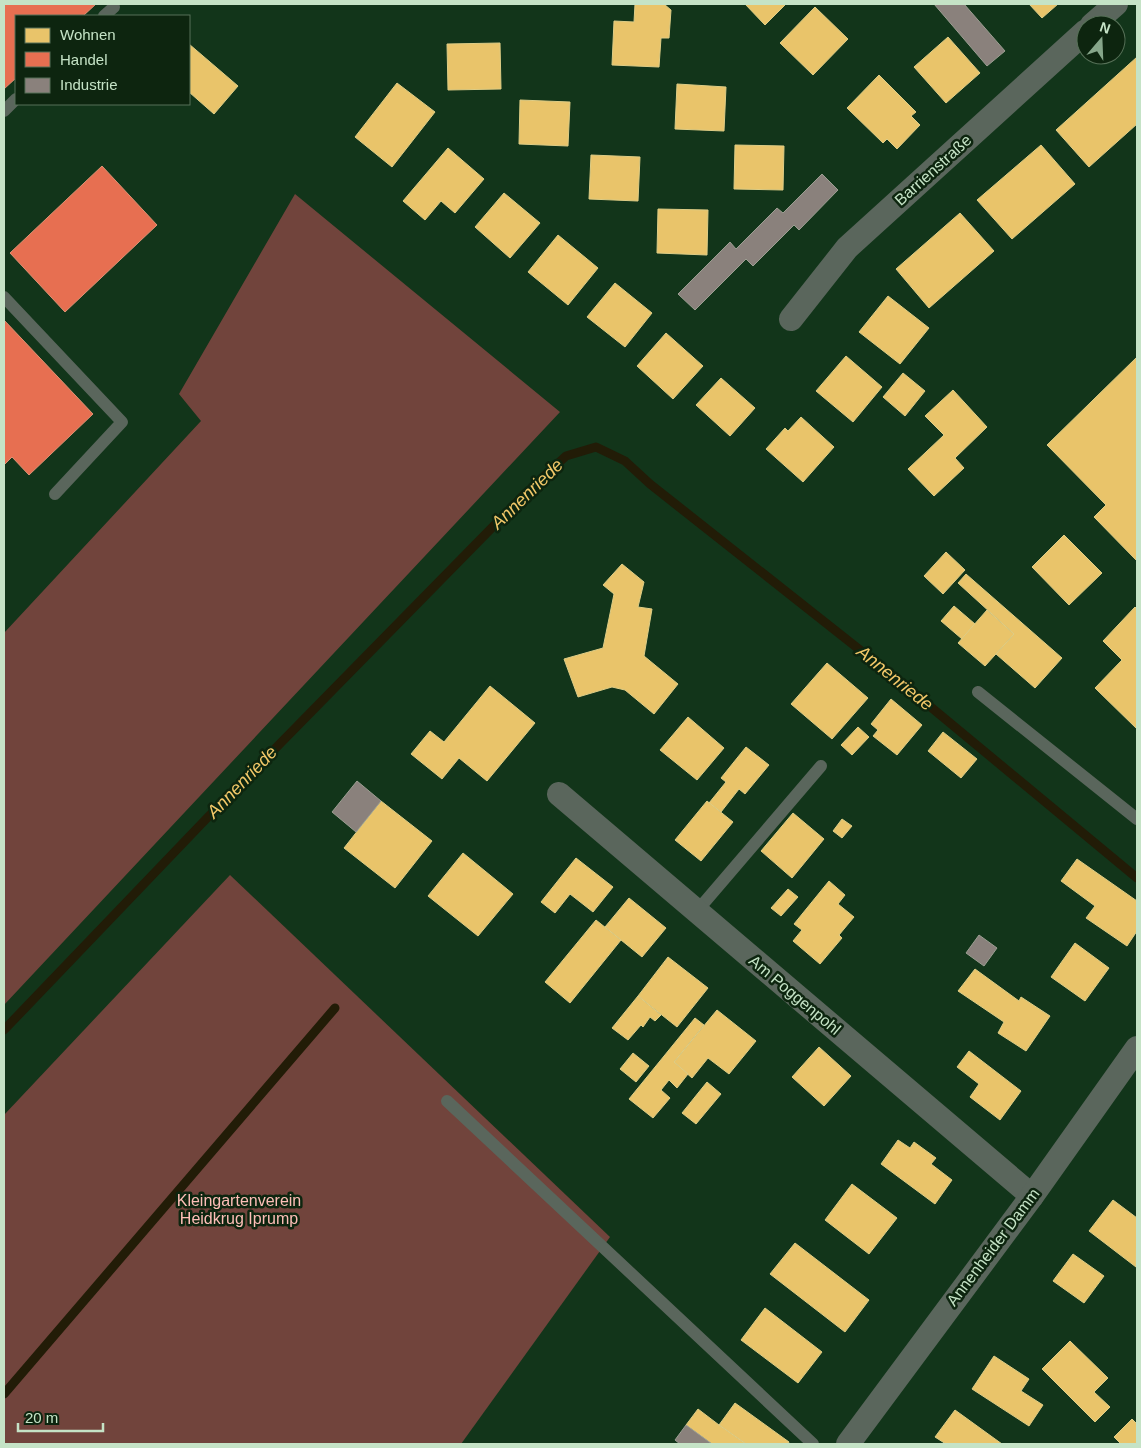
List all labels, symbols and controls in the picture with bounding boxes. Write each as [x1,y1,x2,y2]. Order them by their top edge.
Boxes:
legend [15,15,190,105]
north arrow [1076,15,1126,65]
text: N [1098,18,1113,37]
text: Wohnen [60,26,116,43]
text: Handel [60,51,108,68]
text: Industrie [60,76,118,93]
street label: Barrienstraße [891,131,975,209]
water label: Annenriede [486,455,567,534]
water label: Annenriede [852,641,937,715]
water label: Annenriede [202,742,281,823]
street label: Am Poggenpohl [746,952,844,1038]
street label: Annenheider Damm [943,1185,1043,1309]
park label: Kleingartenverein Heidkrug Iprump [177,1192,301,1227]
scale bar [18,1400,102,1432]
text: 20 m [25,1409,58,1426]

